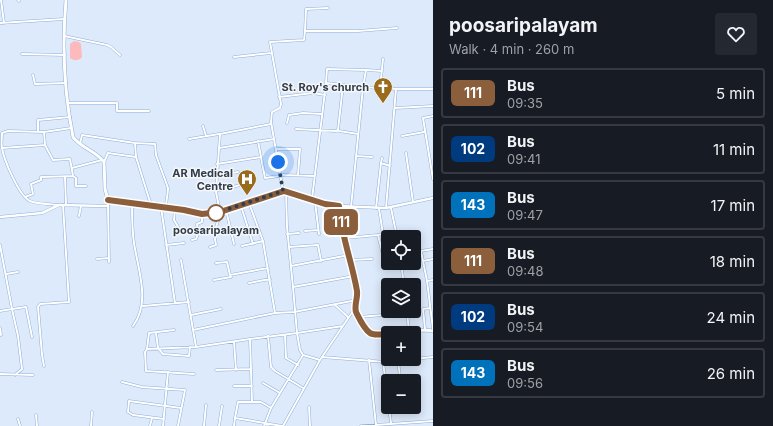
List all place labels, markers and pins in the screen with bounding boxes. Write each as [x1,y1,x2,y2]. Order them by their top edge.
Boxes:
church icon: St. Roy's church [372,76,394,104]
place label: St. Roy's church [281,80,369,94]
place label: AR Medical Centre [172,166,233,193]
hospital icon: AR Medical Centre [236,168,258,196]
marker: poosaripalayam [207,204,225,222]
place label: poosaripalayam [173,223,259,237]

